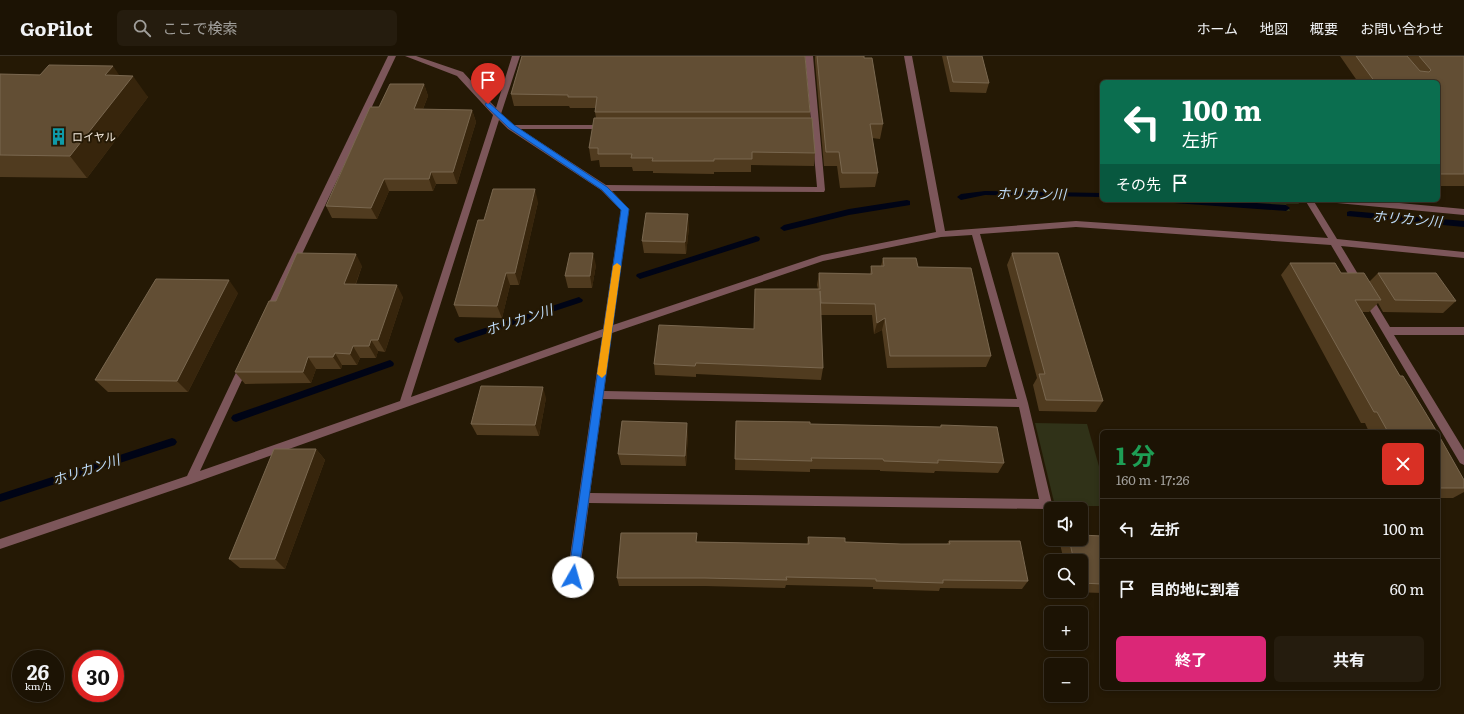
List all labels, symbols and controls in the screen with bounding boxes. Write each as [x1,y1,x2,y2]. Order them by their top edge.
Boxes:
search box [117,10,397,46]
text: GoPilot [20,14,93,42]
text: ここで検索 [163,16,238,39]
icon: search [131,17,153,39]
text: ホーム [1196,18,1238,38]
text: 地図 [1260,18,1288,38]
text: 概要 [1310,18,1338,38]
text: お問い合わせ [1360,18,1444,38]
pin [471,63,505,104]
icon: arrive [477,69,499,91]
text: 100 m [1182,88,1262,130]
icon: left [1116,96,1168,148]
text: 左折 [1182,126,1218,153]
building icon: ロイヤル [49,127,69,147]
place label: ロイヤル [72,128,116,144]
text: その先 [1116,172,1161,195]
icon: arrive [1169,172,1191,194]
water label: ホリカン川 [996,182,1068,204]
water label: ホリカン川 [1371,205,1445,231]
water label: ホリカン川 [482,298,557,339]
text: 1 分 [1116,437,1155,472]
button: close [1382,443,1424,485]
water label: ホリカン川 [49,448,124,489]
text: 160 m · 17:26 [1116,470,1190,489]
map controls [1044,502,1088,702]
button: sound [1044,502,1088,546]
text: 左折 [1150,517,1180,540]
text: 100 m [1383,517,1424,540]
icon: left [1116,518,1138,540]
button: search [1044,554,1088,598]
position arrow [552,556,594,598]
text: 目的地に到着 [1150,577,1240,600]
text: 60 m [1390,577,1424,600]
icon: arrive [1116,578,1138,600]
button: + [1044,606,1088,650]
button: 終了 [1116,636,1266,682]
button: 共有 [1274,636,1424,682]
speed limit sign: 30 [72,650,124,702]
text: 26 [27,656,49,686]
button: − [1044,658,1088,702]
text: km/h [25,678,51,693]

